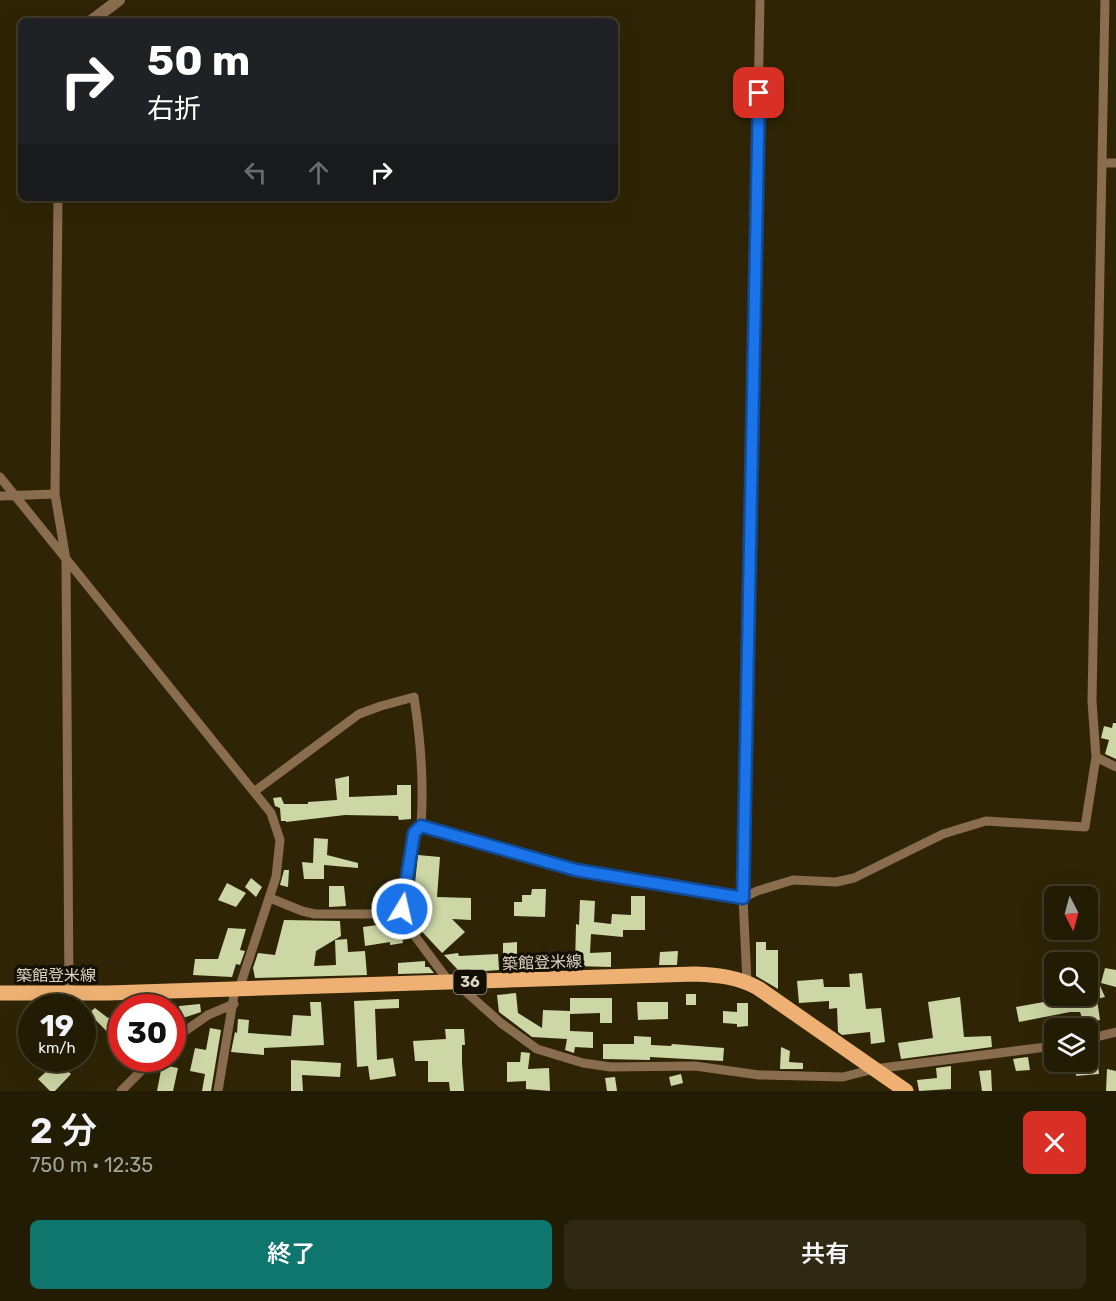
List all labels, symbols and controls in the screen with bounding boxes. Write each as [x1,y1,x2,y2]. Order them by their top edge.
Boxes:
text: 50 m [147,36,250,86]
icon: right [48,42,126,120]
pin [733,67,784,118]
icon: arrive [742,76,775,109]
text: 右折 [147,93,201,125]
icon: left [239,156,272,189]
icon: ahead [302,156,335,189]
icon: right [365,156,398,189]
position arrow [370,877,434,941]
north arrow [1044,886,1098,940]
map controls [1044,886,1098,1072]
street label: 築館登米線 [502,952,582,973]
button: search [1044,952,1098,1006]
street label: 築館登米線 [16,966,96,985]
road number: 36 [454,970,486,994]
speed limit sign: 30 [108,994,186,1072]
text: 19 [40,1008,74,1044]
button: layers [1044,1018,1098,1072]
text: km/h [38,1039,76,1057]
text: 2 分 [30,1109,97,1152]
button: close [1023,1111,1086,1174]
text: 750 m · 12:35 [30,1153,153,1177]
button: 終了 [30,1220,552,1289]
button: 共有 [564,1220,1086,1289]

